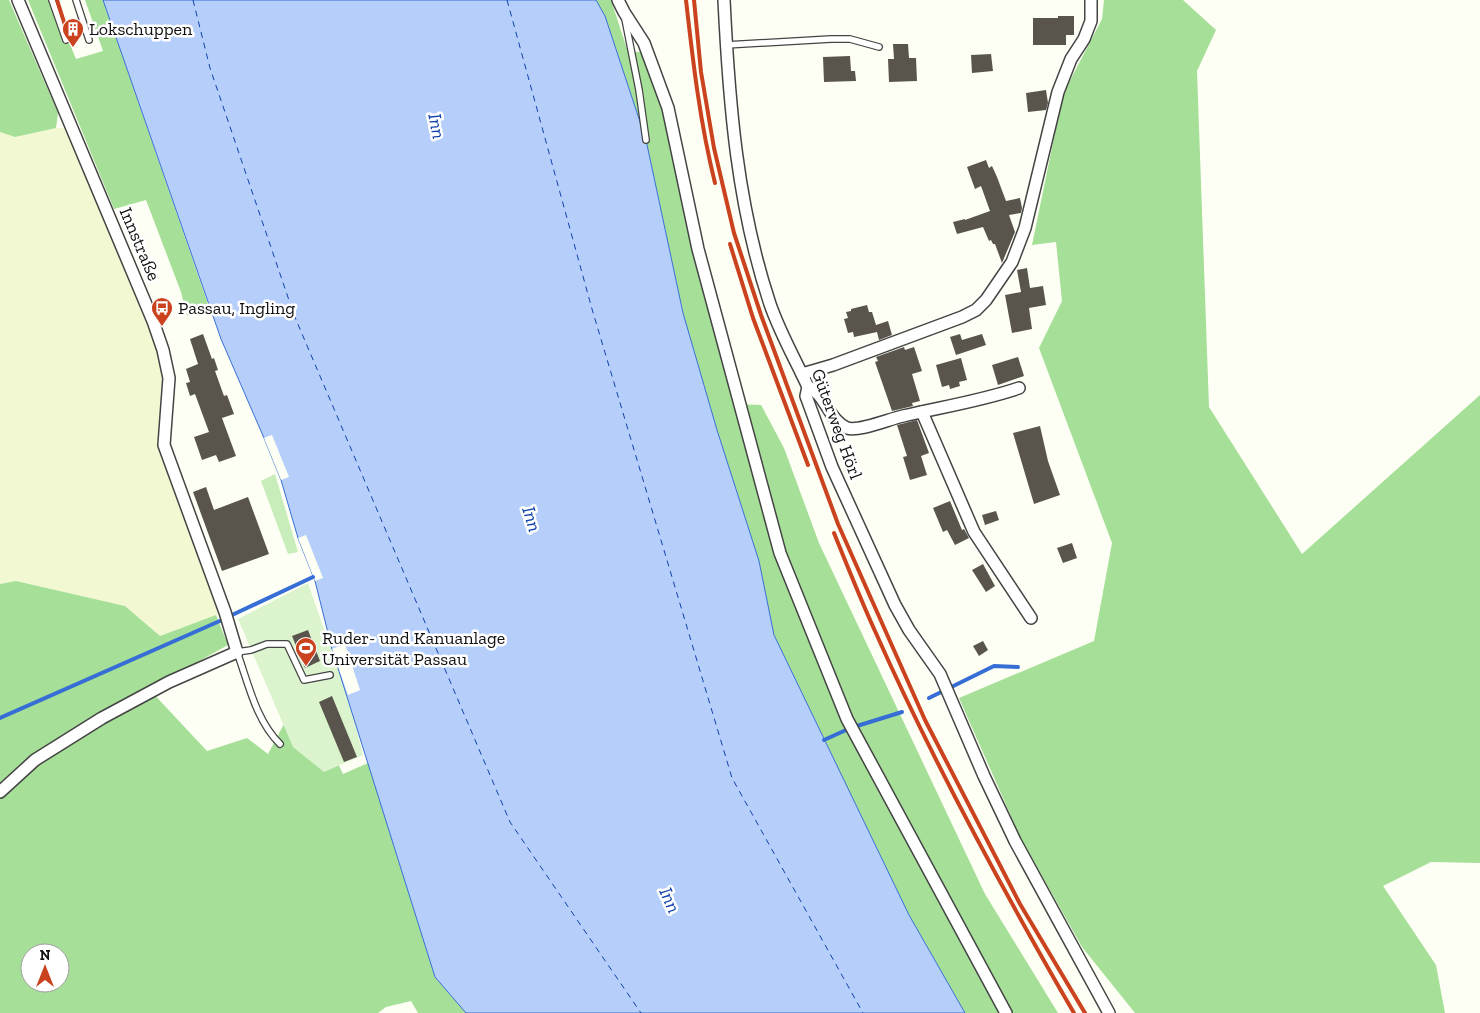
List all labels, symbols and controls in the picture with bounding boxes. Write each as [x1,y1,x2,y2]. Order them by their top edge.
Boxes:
building icon: Lokschuppen [61,17,85,48]
place label: Lokschuppen [89,18,193,40]
water label: Inn [423,111,451,141]
street label: Innstraße [115,204,165,284]
bus stop icon: Passau, Ingling [150,296,174,327]
place label: Passau, Ingling [178,297,295,319]
street label: Güterweg Hörl [807,366,867,482]
water label: Inn [517,504,547,535]
place label: Ruder- und Kanuanlage Universität Passau [322,627,505,670]
sports icon: Ruder- und Kanuanlage Universität Passau [294,636,318,667]
water label: Inn [654,884,686,916]
north arrow [20,943,70,993]
text: N [40,947,51,964]

